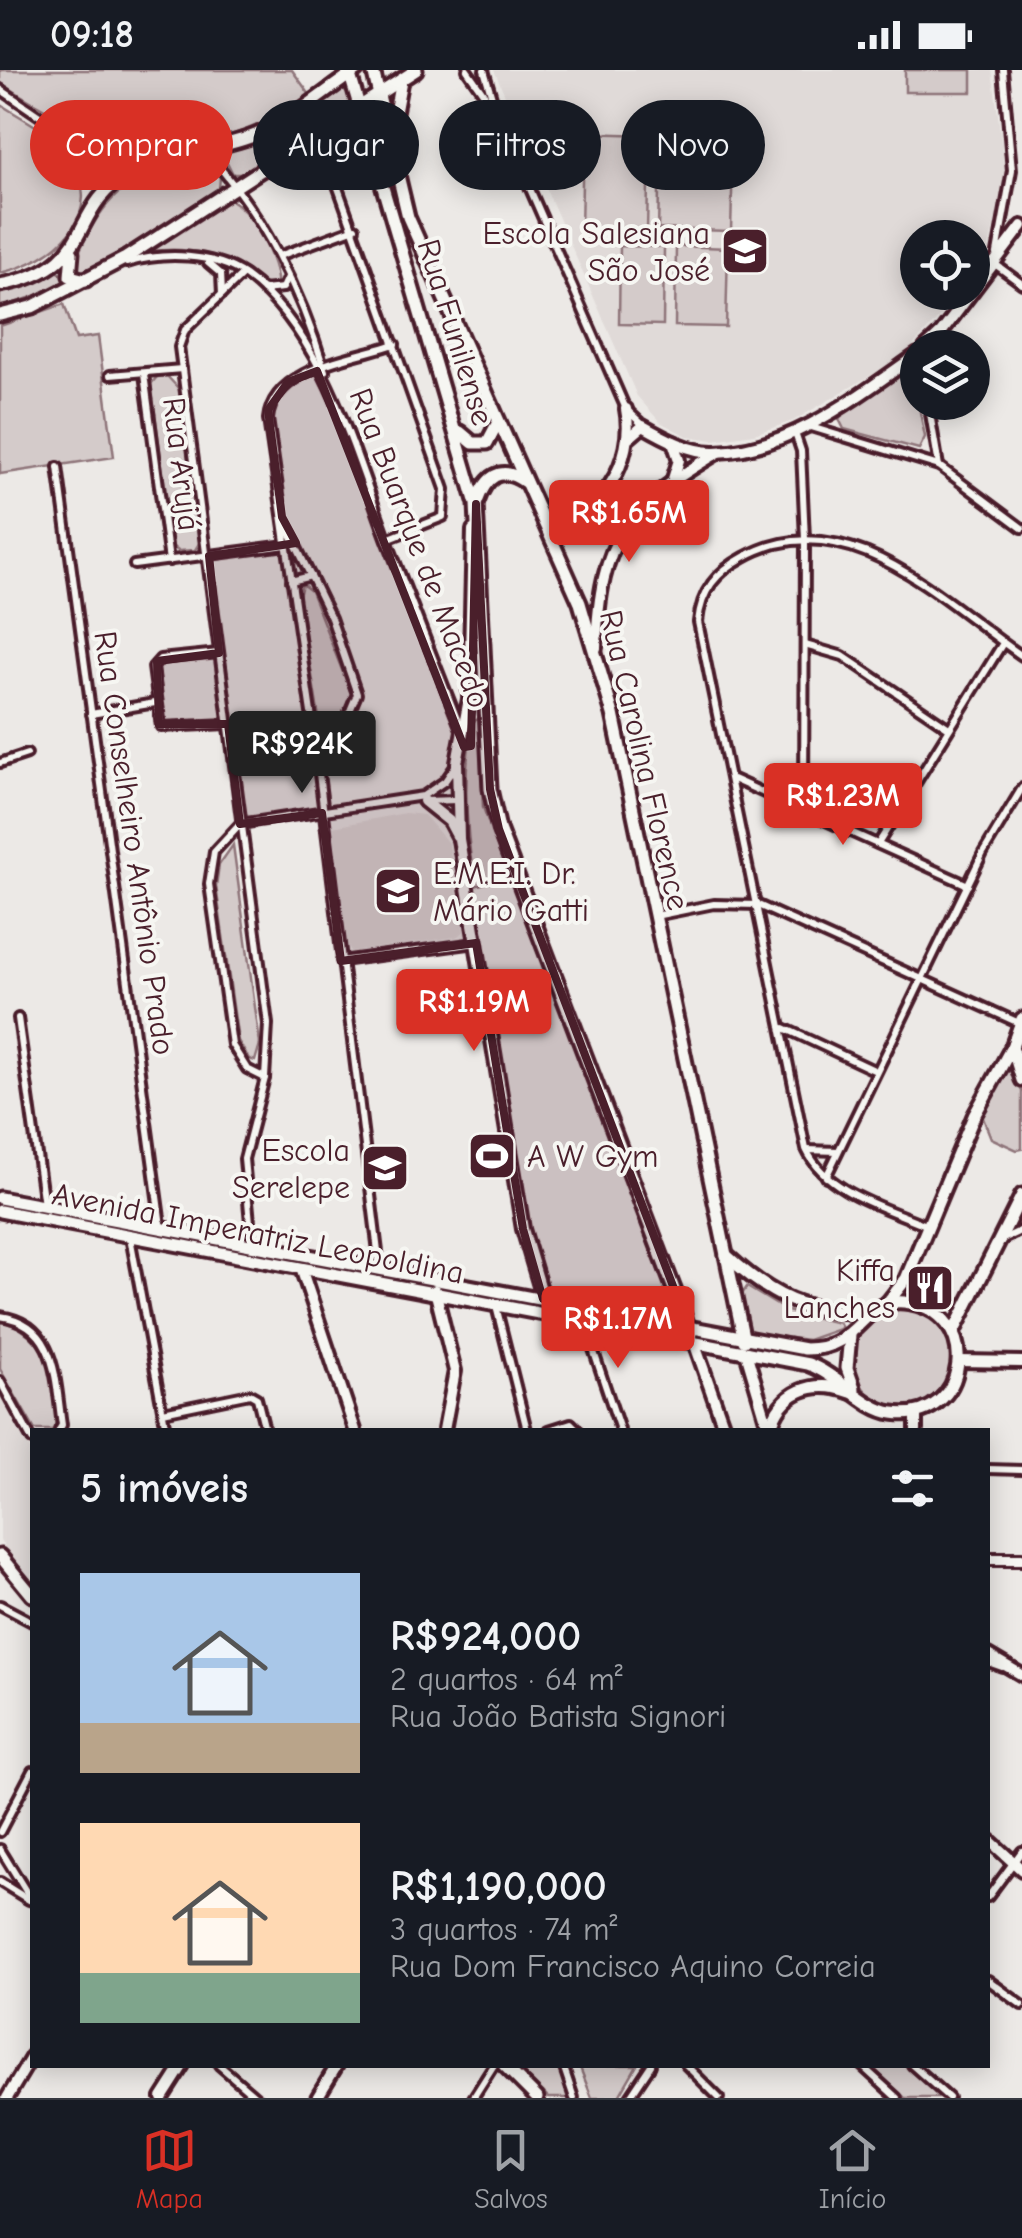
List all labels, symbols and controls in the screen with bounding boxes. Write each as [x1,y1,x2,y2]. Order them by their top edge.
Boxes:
text: 09:18 [50,13,134,57]
chip: Comprar [30,100,233,190]
chip: Alugar [253,100,419,190]
chip: Filtros [439,100,601,190]
chip: Novo [621,100,765,190]
place label: Escola Salesiana São José [482,215,710,289]
map controls [900,220,990,420]
button: locate [900,220,990,310]
school or university icon: Escola Salesiana São José [719,225,771,277]
street label: Rua Funilense [410,235,501,430]
button: layers [900,330,990,420]
street label: Rua Buarque de Macedo [341,383,498,713]
street label: Rua Arujá [155,395,208,533]
pin: R$1.65M [537,480,721,565]
text: R$1.65M [571,494,687,531]
street label: Rua Carolina Florence [592,607,697,914]
street label: Rua Conselheiro Antônio Prado [86,629,183,1057]
pin: R$924K [221,711,383,796]
text: R$924K [251,725,353,762]
pin: R$1.23M [751,763,935,848]
text: R$1.23M [786,777,900,814]
place label: E.M.E.I. Dr. Mário Gatti [433,855,589,929]
school or university icon: E.M.E.I. Dr. Mário Gatti [372,865,424,917]
pin: R$1.19M [382,969,566,1054]
text: R$1.19M [418,983,530,1020]
sports icon: A W Gym [466,1130,518,1182]
place label: Escola Serelepe [232,1132,350,1206]
place label: A W Gym [527,1138,658,1175]
school or university icon: Escola Serelepe [359,1142,411,1194]
street label: Avenida Imperatriz Leopoldina [49,1175,467,1292]
place label: Kiffa Lanches [783,1252,895,1326]
restaurant icon: Kiffa Lanches [904,1262,956,1314]
pin: R$1.17M [526,1286,710,1371]
text: R$1.17M [563,1300,673,1337]
icon: filters [885,1461,940,1516]
text: 5 imóveis [80,1464,248,1513]
text: R$924,000 [390,1612,581,1661]
icon: home [160,1613,280,1733]
text: 2 quartos · 64 m² [390,1661,623,1698]
text: Rua João Batista Signori [390,1698,726,1735]
text: R$1,190,000 [390,1862,607,1911]
icon: home [160,1863,280,1983]
text: 3 quartos · 74 m² [390,1911,617,1948]
text: Rua Dom Francisco Aquino Correia [390,1948,876,1985]
tab: Mapa [136,2123,203,2215]
tab: Salvos [474,2123,548,2215]
tab: Início [819,2123,886,2215]

